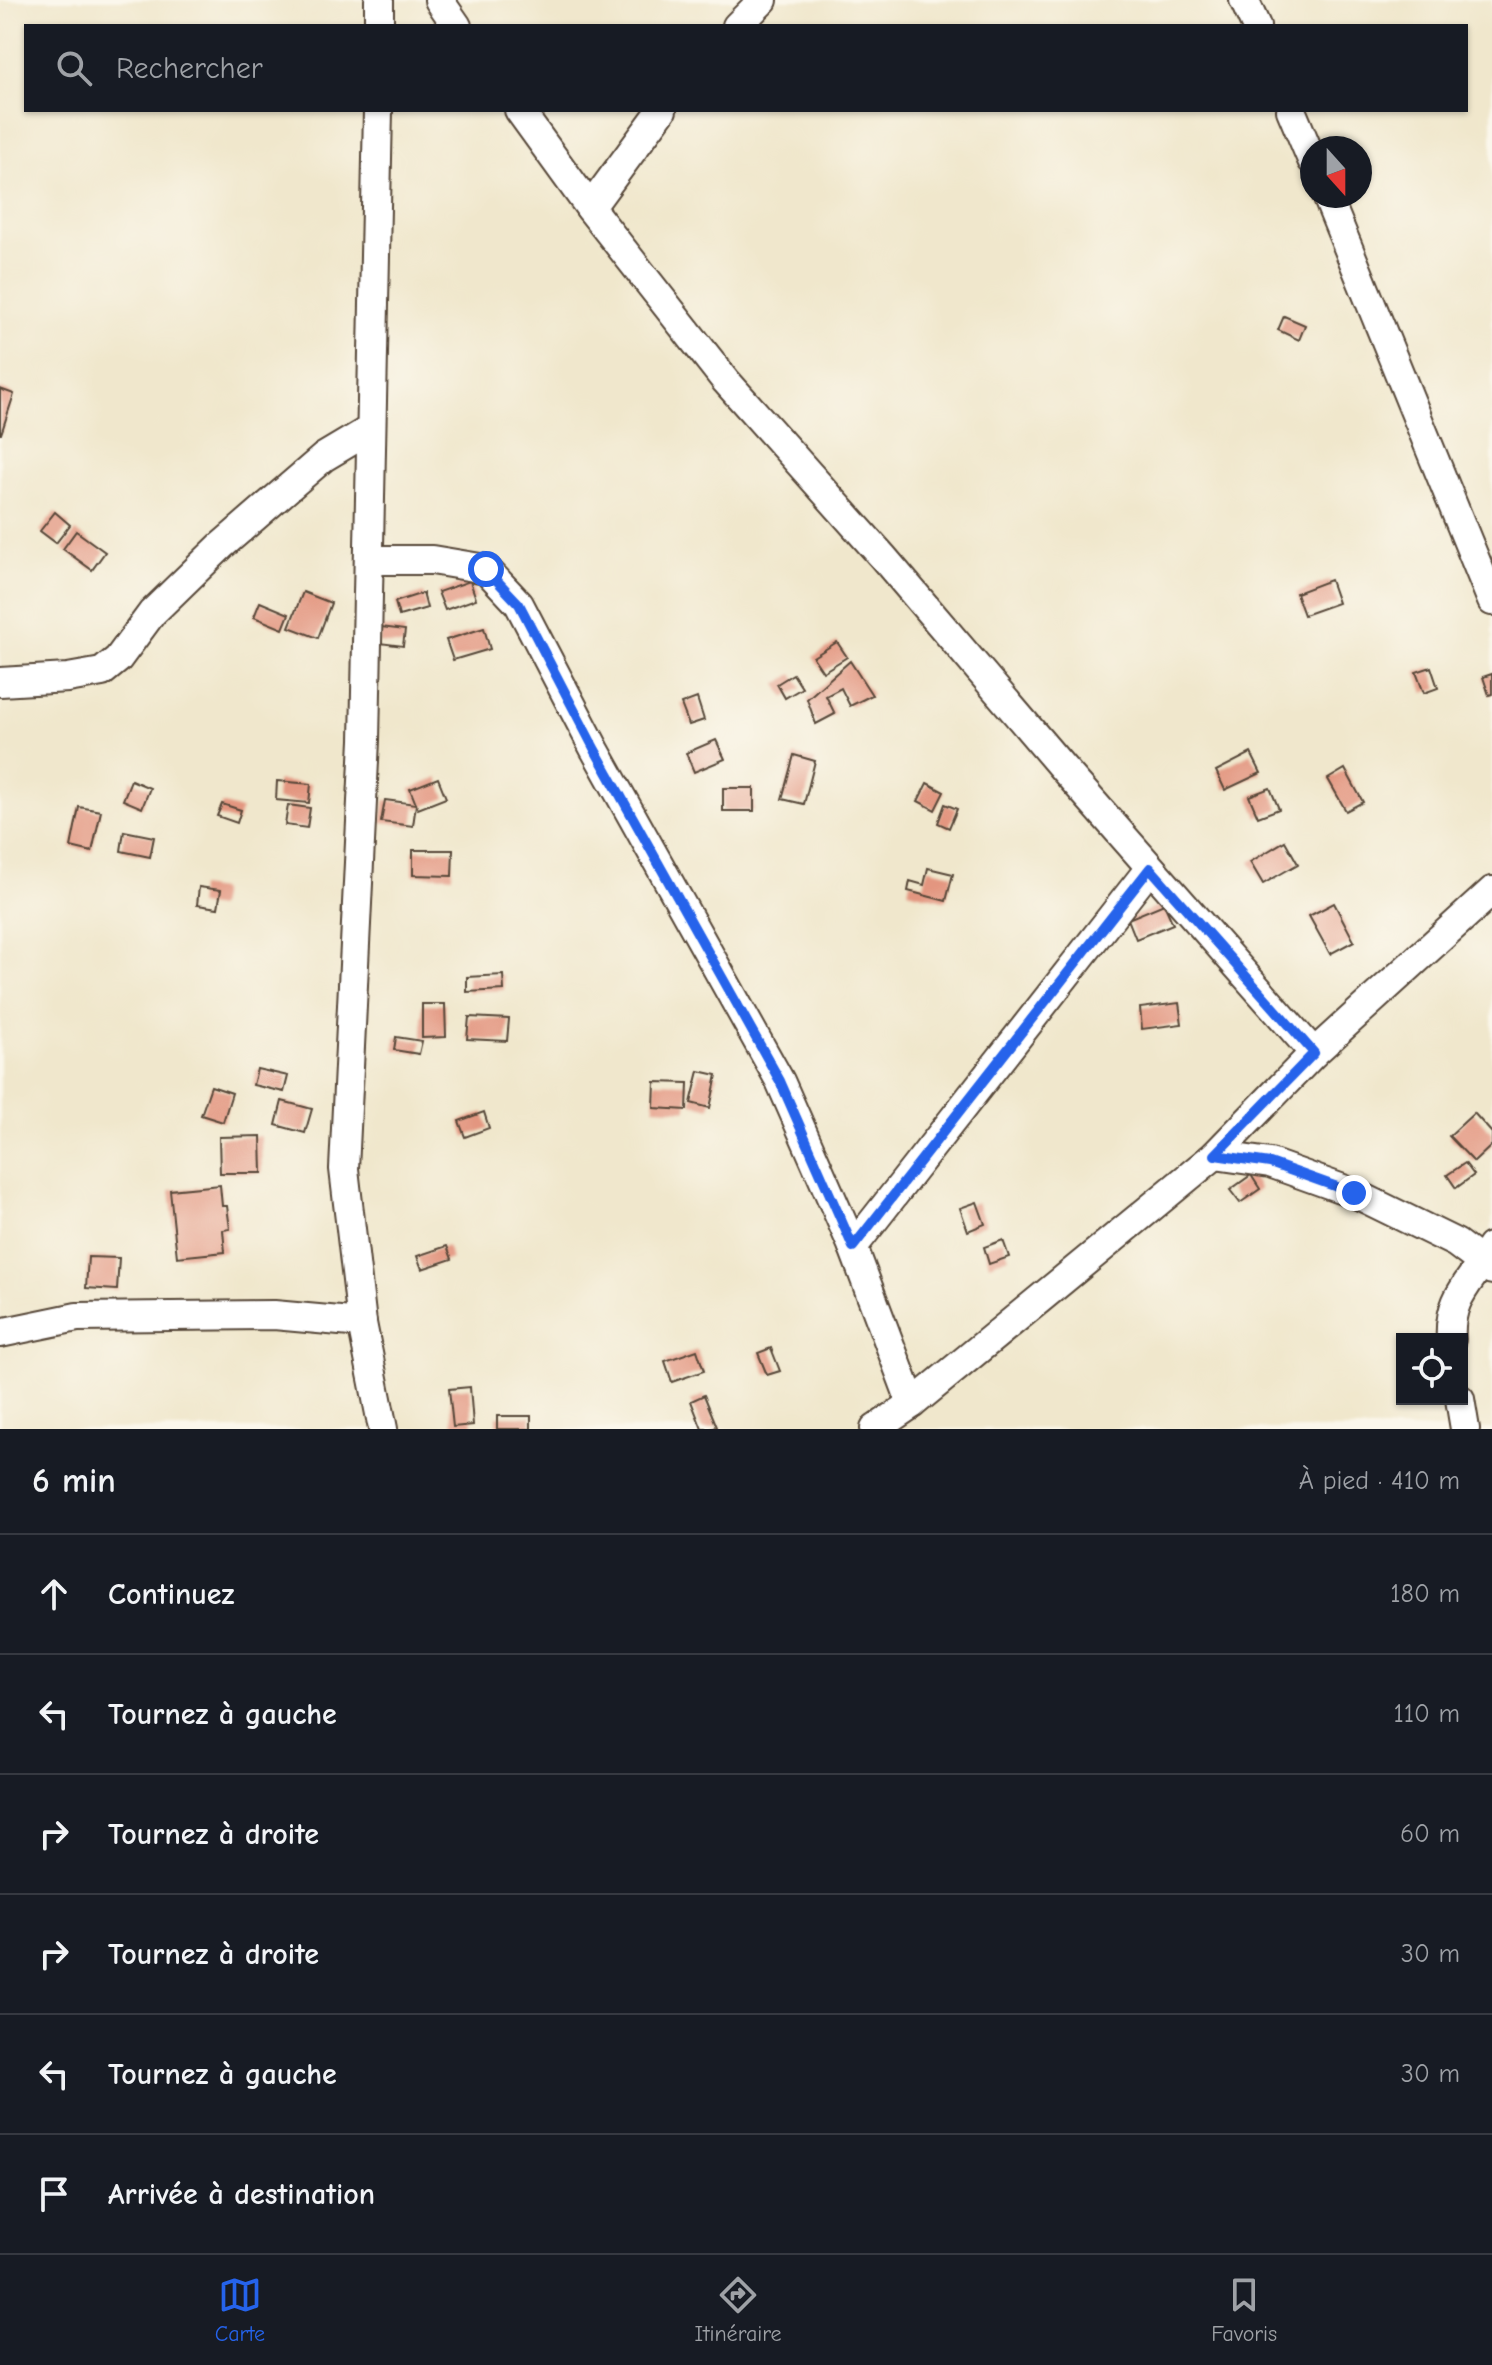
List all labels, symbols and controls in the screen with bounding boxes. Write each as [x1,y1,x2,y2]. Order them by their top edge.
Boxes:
search box [24,24,1468,112]
icon: search [52,46,96,90]
text: Rechercher [116,51,263,86]
north arrow [1300,136,1372,208]
route start [468,551,504,587]
route end [1336,1175,1372,1211]
map controls [1396,1333,1468,1405]
button: locate [1396,1333,1468,1405]
text: 6 min [32,1461,116,1501]
text: À pied · 410 m [1299,1466,1460,1496]
icon: ahead [32,1572,76,1616]
text: Continuez [108,1577,234,1612]
text: 180 m [1390,1579,1460,1609]
icon: left [32,1692,76,1736]
text: Tournez à gauche [108,1697,337,1732]
text: 110 m [1393,1699,1460,1729]
icon: right [32,1812,76,1856]
text: Tournez à droite [108,1817,319,1852]
text: 60 m [1400,1819,1460,1849]
icon: right [32,1932,76,1976]
text: Tournez à droite [108,1937,319,1972]
text: 30 m [1401,1939,1460,1969]
icon: left [32,2052,76,2096]
text: Tournez à gauche [108,2057,337,2092]
text: 30 m [1401,2059,1460,2089]
icon: arrive [32,2172,76,2216]
text: Arrivée à destination [108,2177,375,2212]
tab: Carte [215,2273,265,2347]
tab: Itinéraire [695,2273,782,2347]
tab: Favoris [1211,2273,1277,2347]

